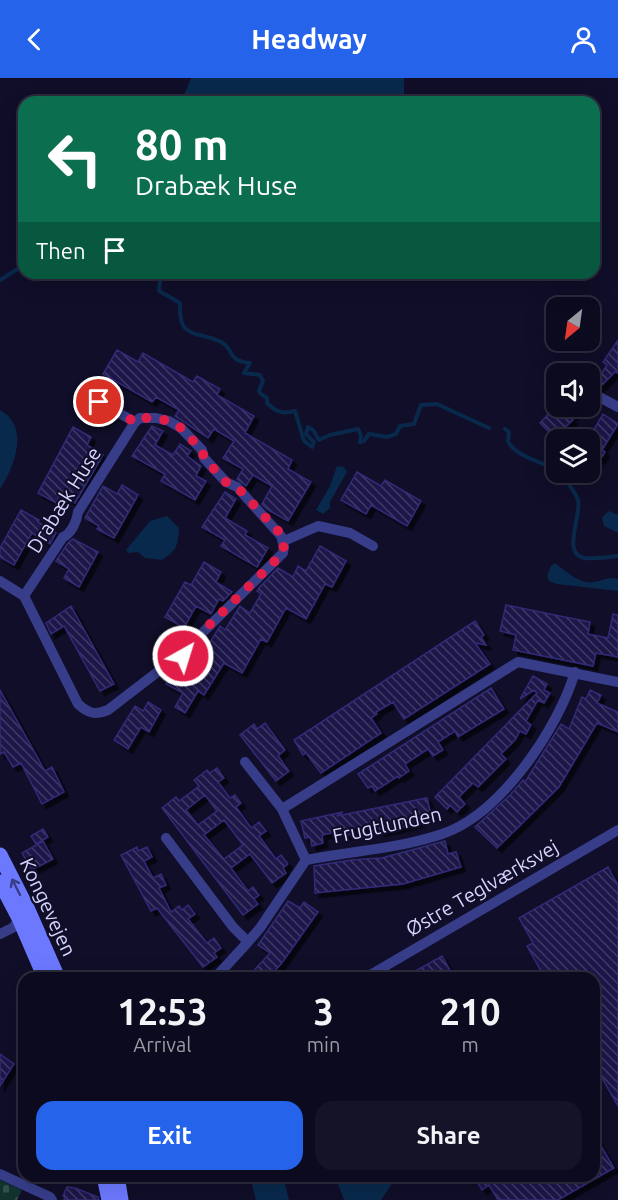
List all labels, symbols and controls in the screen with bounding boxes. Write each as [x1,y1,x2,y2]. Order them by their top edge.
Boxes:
icon: back [18,23,51,56]
icon: person [567,23,600,56]
text: Headway [251,24,367,54]
icon: left [36,120,114,198]
text: 80 m [135,121,229,168]
text: Drabæk Huse [135,170,298,200]
icon: arrive [98,234,131,267]
text: Then [36,238,86,263]
north arrow [546,297,600,351]
map controls [546,297,600,483]
button: sound [546,363,600,417]
pin [73,376,124,427]
icon: arrive [82,385,115,418]
button: layers [546,429,600,483]
street label: Drabæk Huse [22,443,105,557]
position arrow [151,624,215,688]
street label: Frugtlunden [330,802,443,847]
street label: Østre Teglværksvej [402,835,562,941]
street label: Kongevejen [16,854,81,960]
one-way arrow [10,878,21,896]
text: 12:53 [117,991,207,1032]
text: 3 [313,991,334,1032]
text: 210 [440,991,501,1032]
text: Arrival [133,1033,192,1056]
text: min [307,1033,340,1056]
text: m [462,1033,479,1056]
button: Exit [36,1101,303,1170]
button: Share [315,1101,582,1170]

